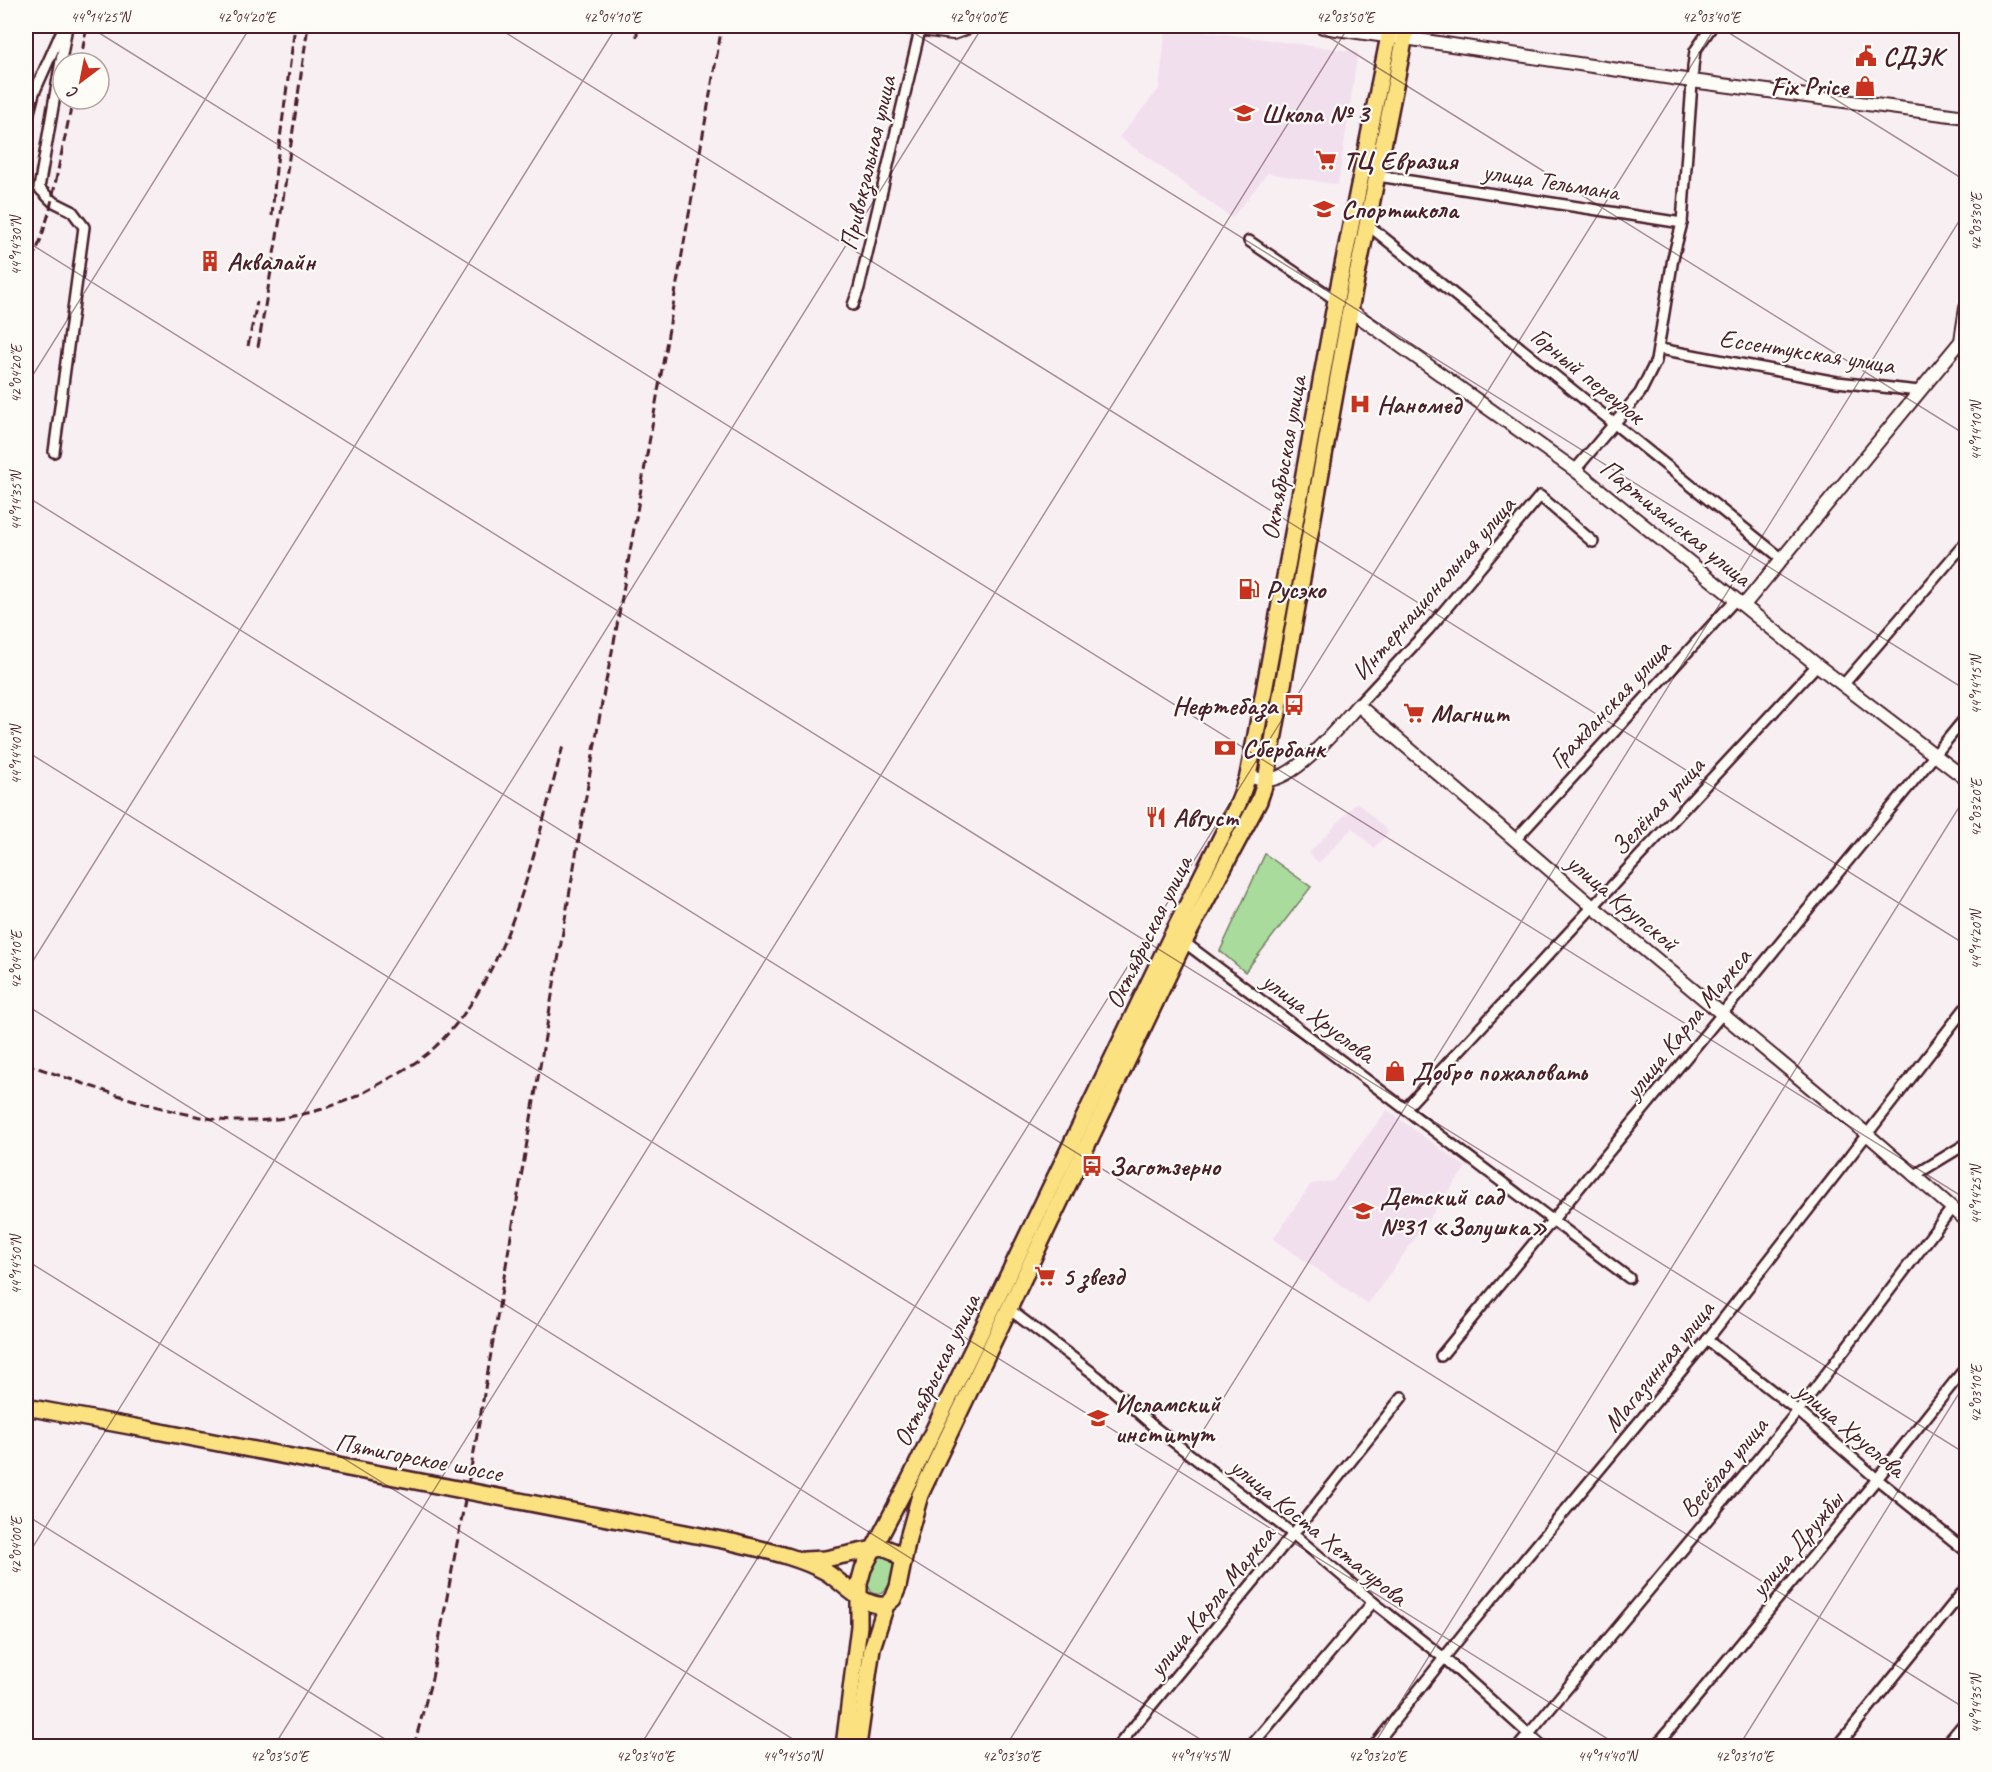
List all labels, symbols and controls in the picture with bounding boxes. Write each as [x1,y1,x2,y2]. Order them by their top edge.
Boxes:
text: 44°14'25"N [70,8,133,27]
text: 42°04'20"E [217,8,277,27]
text: 42°04'10"E [583,8,643,27]
text: 42°04'00"E [949,8,1009,27]
text: 42°03'50"E [1316,8,1376,27]
text: 42°03'40"E [1682,8,1742,27]
place label: СДЭК [1883,40,1948,73]
public building icon: СДЭК [1854,44,1878,68]
north arrow [51,51,111,111]
place label: Fix Price [1770,70,1850,103]
street label: Привокзальная улица [831,71,905,254]
shop icon: Fix Price [1853,74,1877,98]
text: С [63,81,82,103]
place label: Школа № 3 [1261,97,1371,130]
school or university icon: Школа № 3 [1232,101,1256,125]
place label: ТЦ Евразия [1343,144,1459,177]
supermarket icon: ТЦ Евразия [1314,148,1338,172]
street label: улица Тельмана [1478,154,1624,209]
text: 42°03'30"E [1967,191,1986,251]
place label: Спортшкола [1341,193,1460,226]
school or university icon: Спортшкола [1312,197,1336,221]
text: 44°14'30"N [7,213,26,276]
place label: Аквалайн [227,245,317,278]
building icon: Аквалайн [198,249,222,273]
street label: Горный переулок [1524,319,1653,433]
street label: Ессентукская улица [1717,321,1898,382]
text: 42°04'20"E [7,343,26,403]
street label: Октябрьская улица [1253,371,1315,543]
place label: Наномед [1377,388,1464,421]
hospital icon: Наномед [1348,392,1372,416]
text: 44°14'10"N [1967,398,1986,461]
street label: Партизанская улица [1593,451,1759,595]
text: 44°14'35"N [7,468,26,531]
street label: Интернациональная улица [1344,488,1524,687]
place label: Русэко [1266,573,1327,606]
fuel station icon: Русэко [1237,577,1261,601]
street label: Гражданская улица [1541,632,1679,776]
text: 44°14'15"N [1967,652,1986,715]
place label: Нефтебаза [1172,689,1279,722]
bus stop icon: Нефтебаза [1282,693,1306,717]
place label: Магнит [1431,697,1511,730]
supermarket icon: Магнит [1402,701,1426,725]
text: 44°14'40"N [7,722,26,785]
place label: Сбербанк [1242,732,1327,765]
bank icon: Сбербанк [1213,736,1237,760]
street label: Зелёная улица [1603,749,1713,863]
text: 42°03'20"E [1967,777,1986,837]
place label: Август [1173,801,1239,834]
restaurant icon: Август [1144,805,1168,829]
street label: улица Крупской [1558,845,1687,960]
street label: Октябрьская улица [1097,848,1201,1014]
text: 44°14'20"N [1967,907,1986,970]
text: 42°04'10"E [7,929,26,989]
street label: улица Карла Маркса [1615,940,1759,1107]
street label: улица Хруслова [1254,963,1384,1072]
place label: Добро пожаловать [1412,1055,1589,1088]
shop icon: Добро пожаловать [1383,1059,1407,1083]
place label: Заготзерно [1109,1150,1222,1183]
bus stop icon: Заготзерно [1080,1154,1104,1178]
text: 44°14'25"N [1967,1162,1986,1225]
place label: Детский сад №31 «Золушка» [1380,1180,1548,1243]
school or university icon: Детский сад №31 «Золушка» [1351,1199,1375,1223]
text: 44°14'50"N [7,1232,26,1295]
place label: 5 звезд [1062,1260,1127,1293]
supermarket icon: 5 звезд [1033,1264,1057,1288]
street label: Октябрьская улица [885,1286,989,1452]
street label: Магазинная улица [1595,1293,1722,1439]
text: 42°03'10"E [1967,1363,1986,1423]
street label: улица Хруслова [1788,1373,1914,1486]
place label: Исламский институт [1115,1387,1222,1450]
school or university icon: Исламский институт [1086,1406,1110,1430]
street label: Весёлая улица [1672,1409,1776,1524]
street label: Пятигорское шоссе [333,1425,507,1490]
street label: улица Коста Хетагурова [1222,1448,1415,1614]
street label: улица Дружбы [1741,1483,1852,1606]
text: 42°04'00"E [7,1515,26,1575]
street label: улица Карла Маркса [1139,1518,1283,1685]
text: 44°14'35"N [1967,1671,1986,1734]
text: 42°03'50"E [250,1747,310,1766]
text: 42°03'40"E [616,1747,676,1766]
text: 44°14'50"N [762,1747,825,1766]
text: 42°03'30"E [982,1747,1042,1766]
text: 44°14'45"N [1169,1747,1232,1766]
text: 42°03'20"E [1348,1747,1408,1766]
text: 44°14'40"N [1577,1747,1640,1766]
text: 42°03'10"E [1715,1747,1775,1766]

